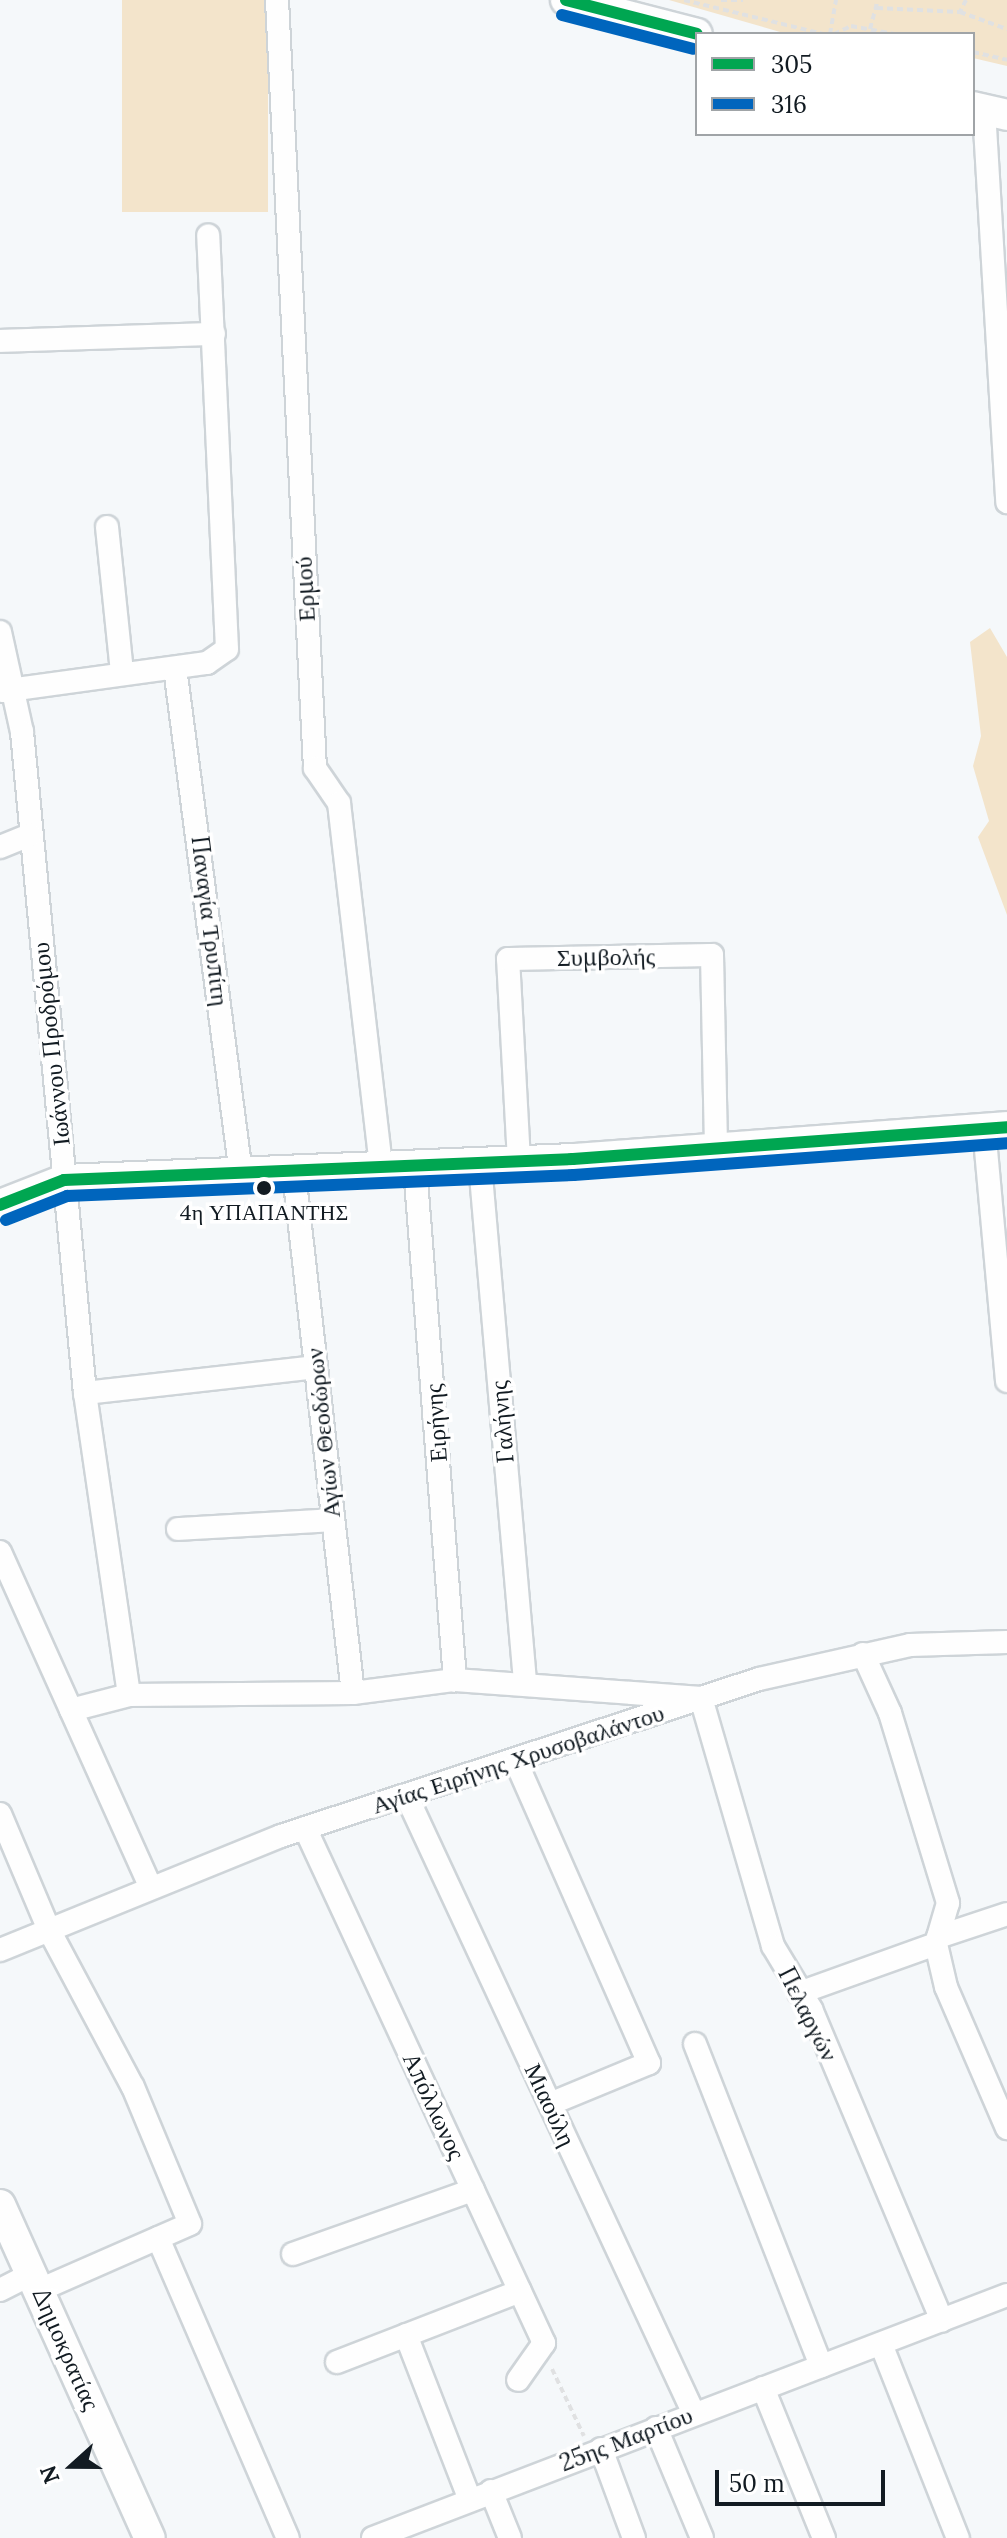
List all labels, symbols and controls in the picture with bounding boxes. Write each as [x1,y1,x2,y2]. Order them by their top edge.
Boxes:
legend [695,32,975,136]
text: 305 [771,49,812,80]
text: 316 [771,89,807,120]
street label: Ερμού [289,556,321,622]
street label: Παναγία Τρυπίτη [185,834,235,1008]
street label: Ιωάννου Προδρόμου [26,941,76,1147]
street label: Συμβολής [557,942,655,972]
marker: 4η ΥΠΑΠΑΝΤΗΣ [256,1180,272,1196]
place label: 4η ΥΠΑΠΑΝΤΗΣ [180,1200,348,1226]
street label: Αγίων Θεοδώρων [300,1347,346,1519]
street label: Γαλήνης [484,1380,520,1464]
street label: Ειρήνης [419,1383,453,1463]
street label: Αγίας Ειρήνης Χρυσοβαλάντου [368,1698,668,1820]
street label: Πελαργών [772,1962,844,2066]
street label: Απόλλωνος [397,2048,471,2164]
street label: Μιαούλη [518,2059,582,2151]
street label: Δημοκρατίας [26,2283,106,2415]
street label: 25ης Μαρτίου [555,2400,697,2478]
north arrow [32,2426,112,2506]
scale bar [719,2454,889,2504]
text: N [33,2462,66,2488]
text: 50 m [729,2468,785,2499]

